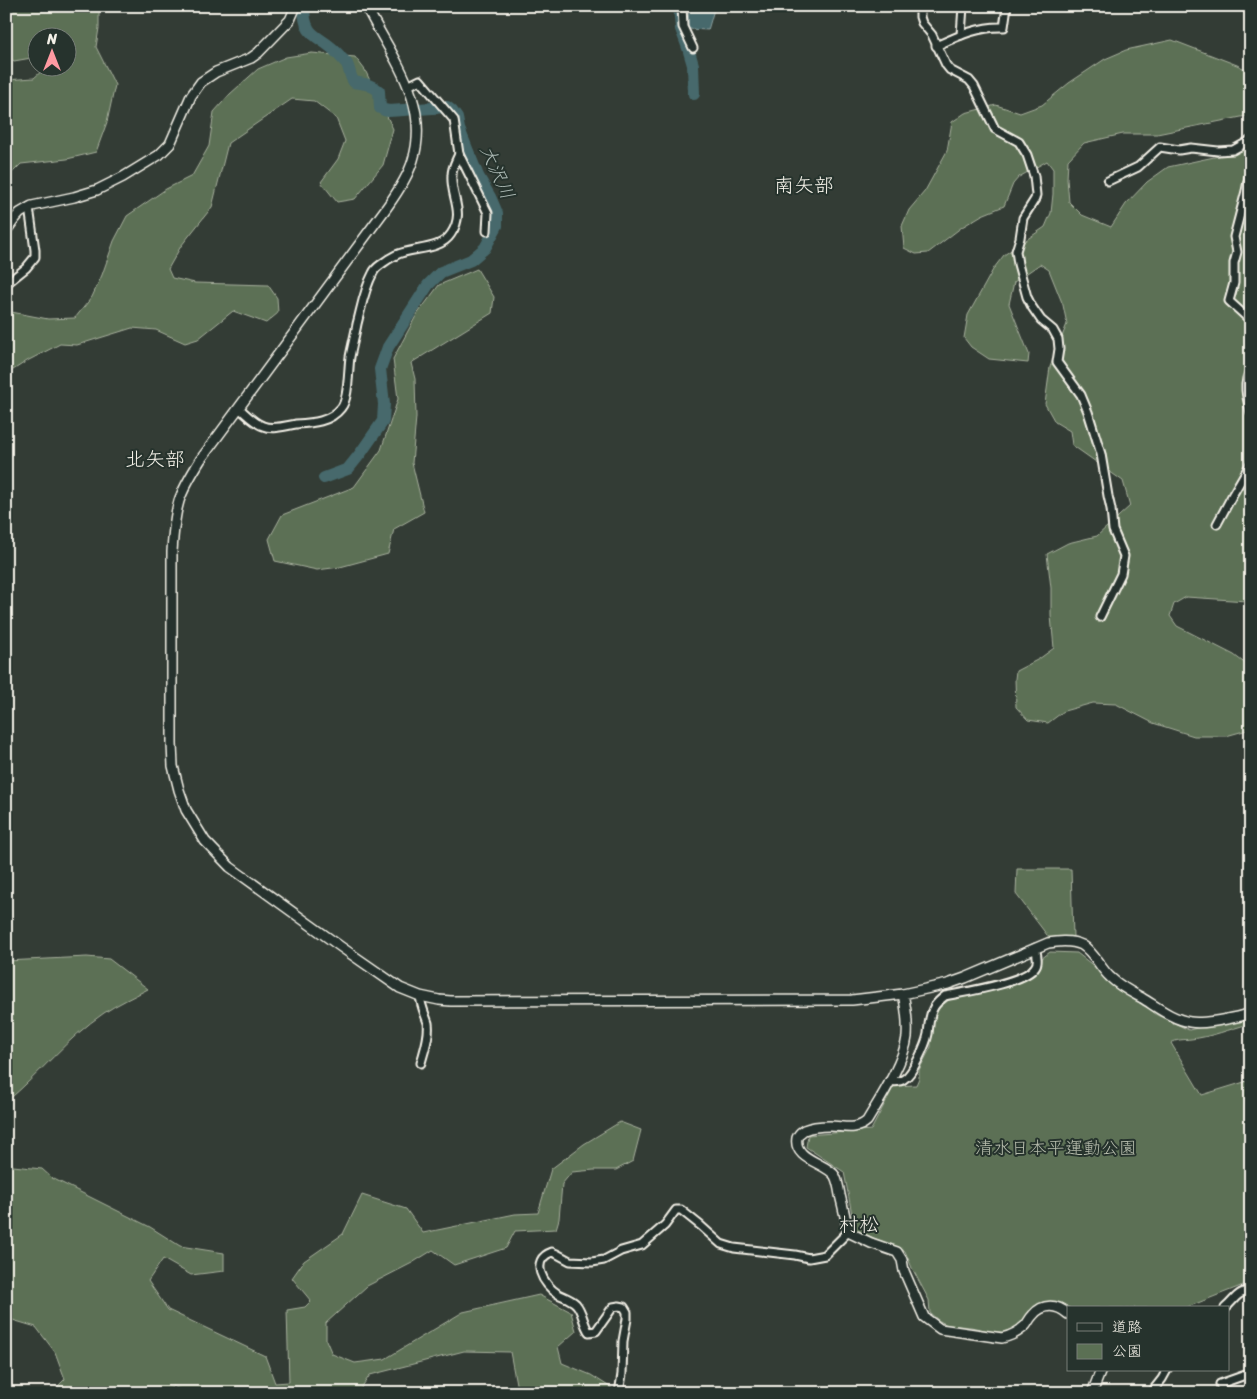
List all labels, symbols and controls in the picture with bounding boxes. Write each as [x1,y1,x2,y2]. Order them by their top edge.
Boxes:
text: N [46,27,57,52]
north arrow [28,28,78,78]
water label: 大沢川 [471,139,524,205]
district label: 南矢部 [774,168,834,203]
district label: 北矢部 [125,442,185,477]
park label: 清水日本平運動公園 [975,1132,1137,1164]
district label: 村松 [839,1207,879,1242]
legend [1067,1306,1230,1372]
text: 道路 [1112,1314,1142,1340]
text: 公園 [1112,1338,1142,1364]

